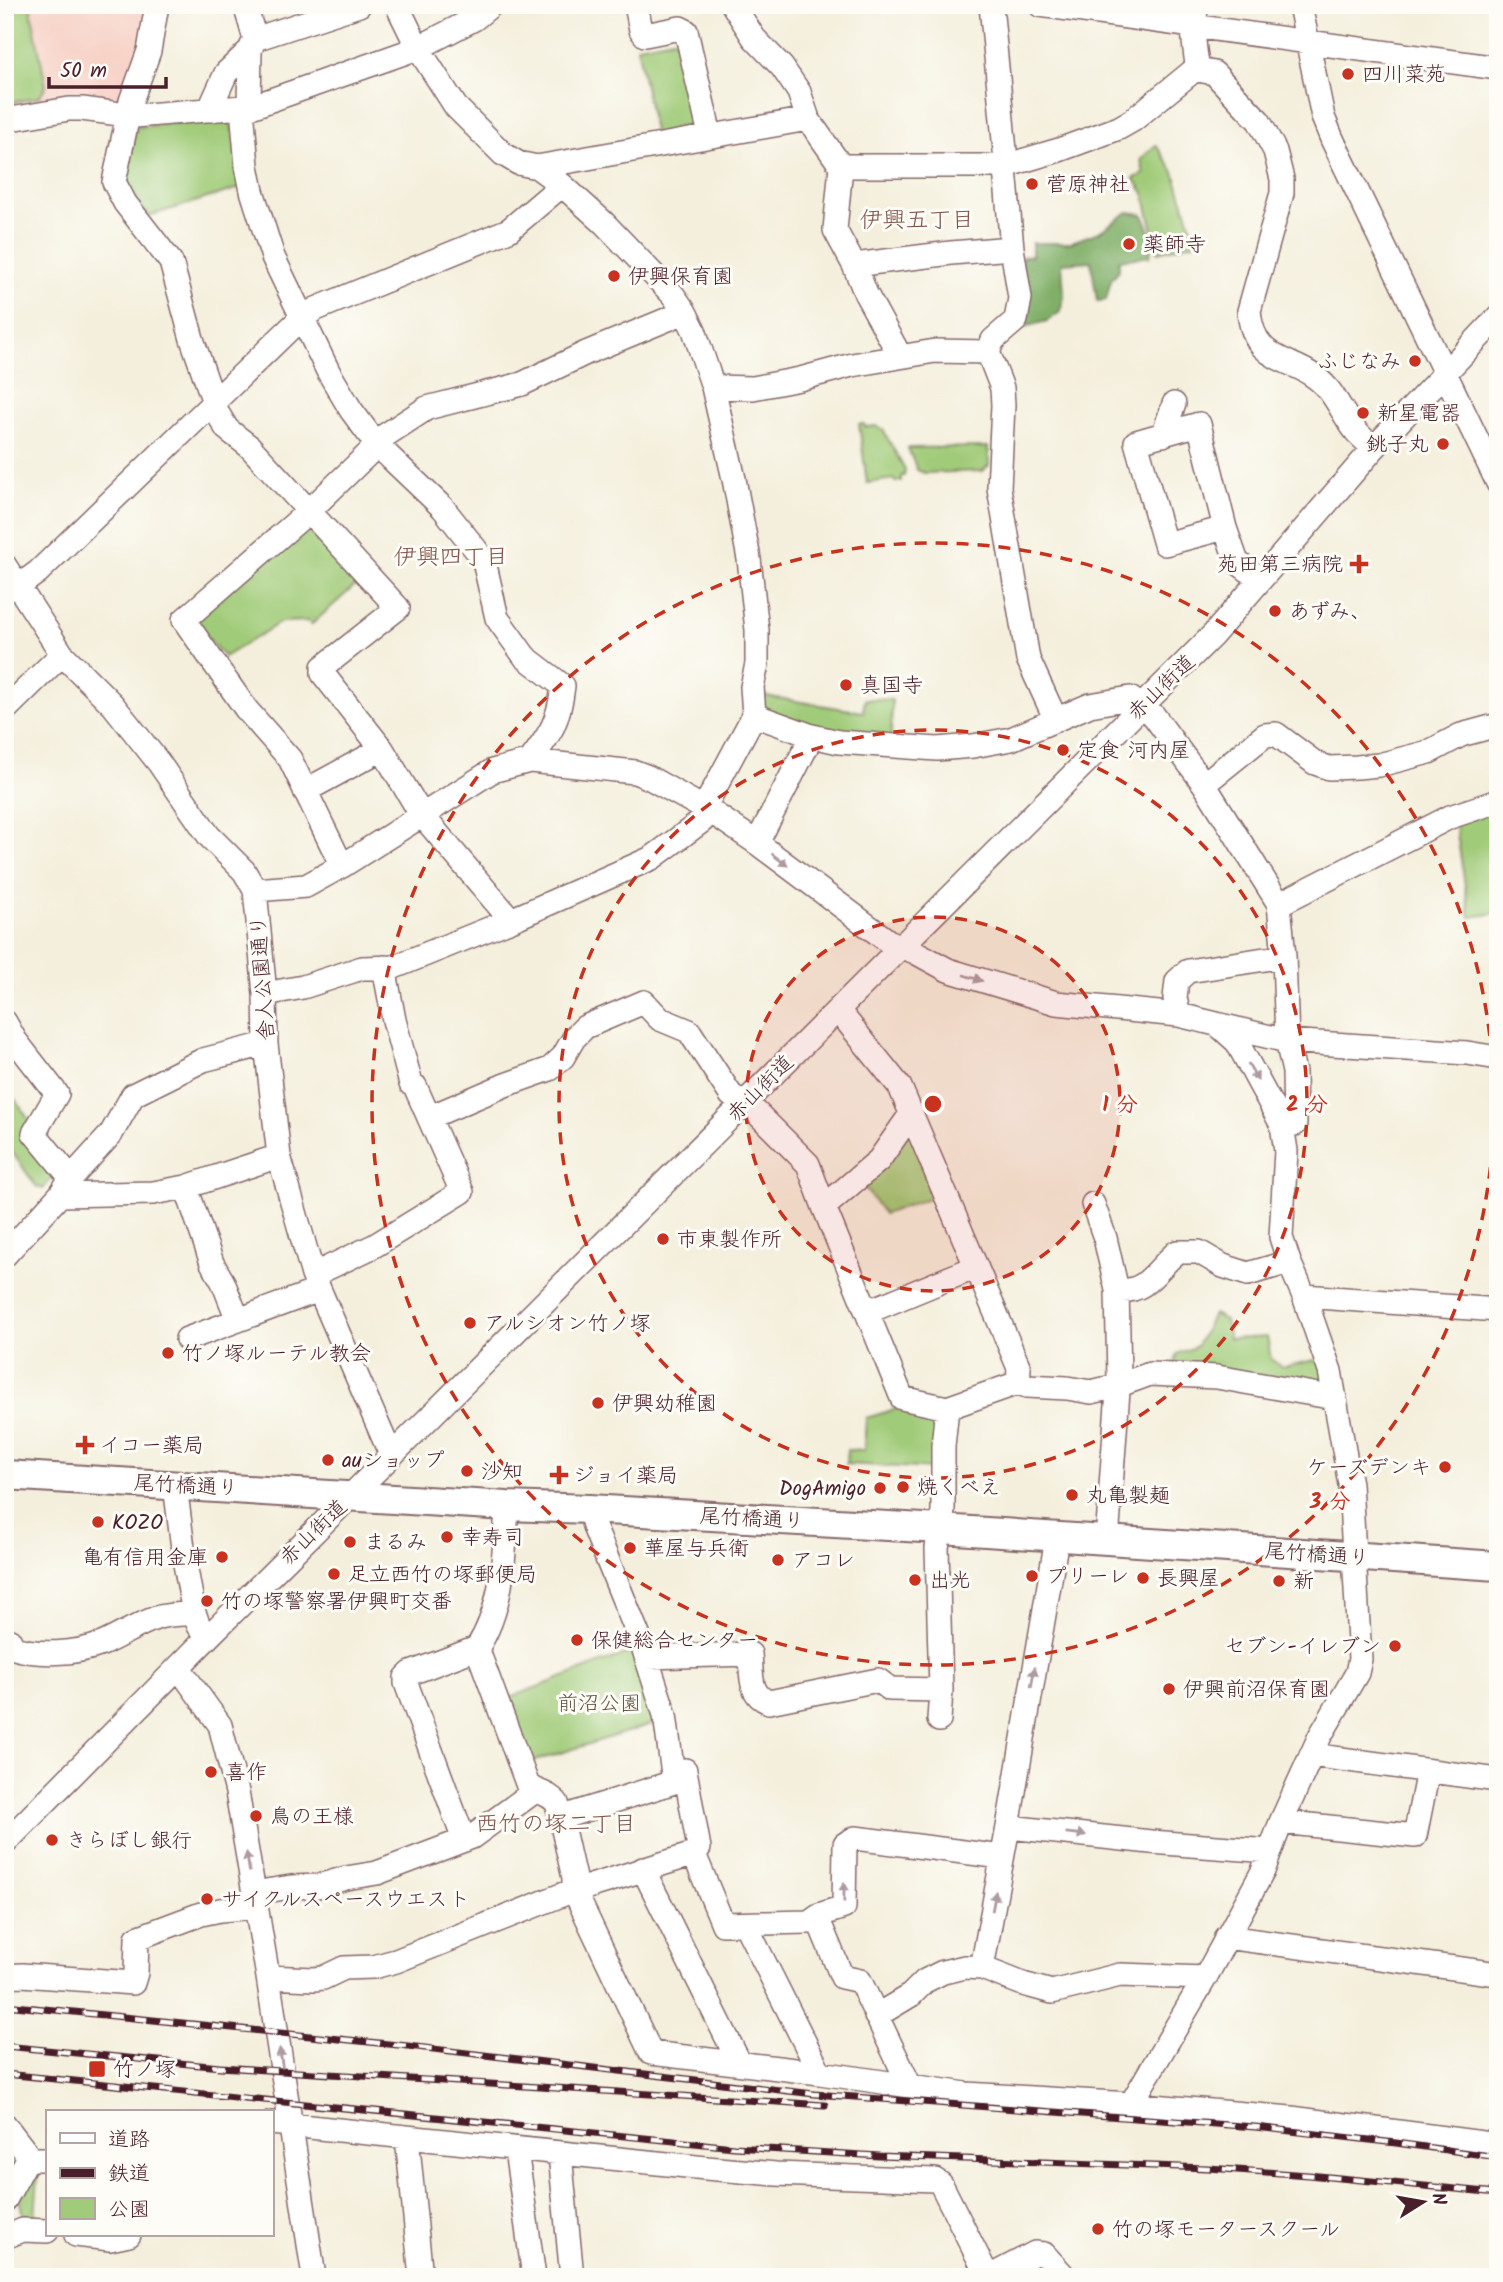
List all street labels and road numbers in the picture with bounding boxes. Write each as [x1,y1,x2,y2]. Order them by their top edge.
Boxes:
street label: 赤山街道 [1120,647,1204,729]
street label: 舎人公園通り [243,914,284,1042]
street label: 赤山街道 [720,1048,802,1130]
street label: 尾竹橋通り [133,1467,239,1506]
street label: 赤山街道 [272,1492,356,1574]
street label: 尾竹橋通り [699,1500,805,1539]
street label: 尾竹橋通り [1263,1535,1370,1576]

